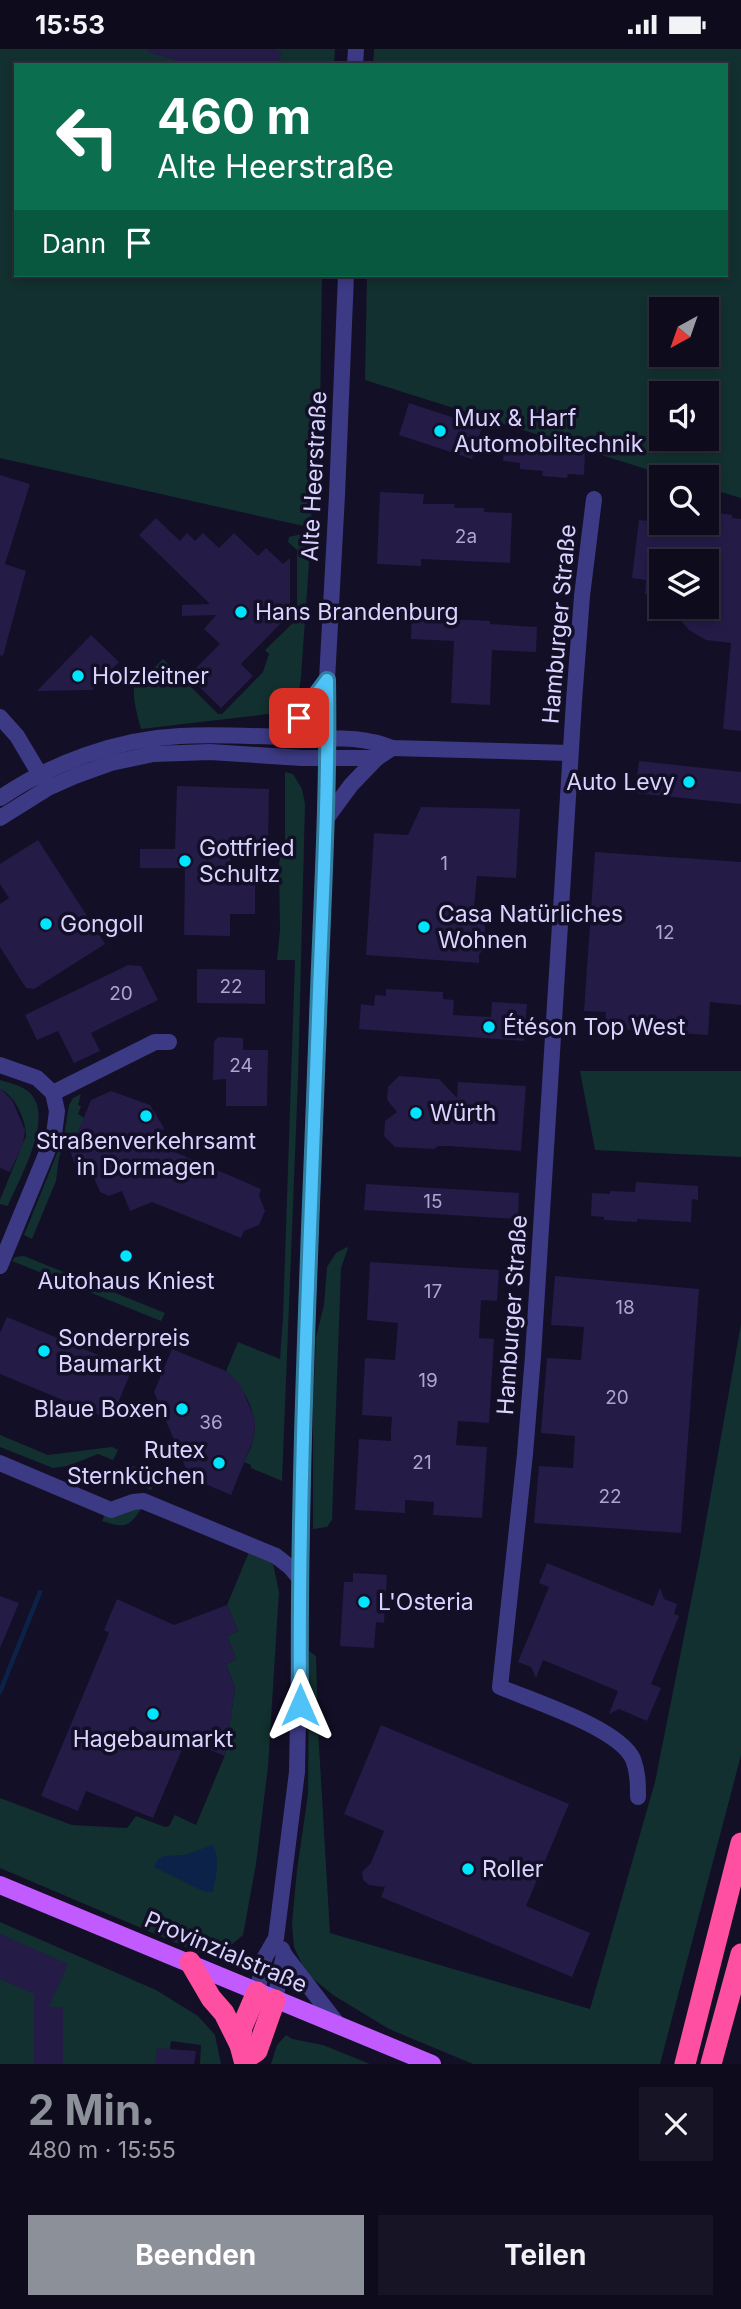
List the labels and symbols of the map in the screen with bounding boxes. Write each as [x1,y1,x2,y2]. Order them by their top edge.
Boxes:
north arrow [649,297,719,367]
street label: Alte Heerstraße [296,390,332,562]
place label: Mux & Harf Automobiltechnik [454,404,644,458]
marker: Mux & Harf Automobiltechnik [432,423,448,439]
street label: Hamburger Straße [536,523,582,725]
house number: 2a [455,525,477,548]
place label: Hans Brandenburg [255,598,459,626]
marker: Hans Brandenburg [233,604,249,620]
place label: Holzleitner [92,662,209,690]
marker: Holzleitner [70,668,86,684]
pin [269,688,329,748]
place label: Auto Levy [566,768,675,796]
marker: Auto Levy [681,774,697,790]
place label: Gottfried Schultz [199,834,294,888]
house number: 1 [440,852,448,875]
marker: Gottfried Schultz [177,853,193,869]
place label: Casa Natürliches Wohnen [438,900,623,954]
place label: Gongoll [60,910,144,938]
marker: Gongoll [38,916,54,932]
marker: Casa Natürliches Wohnen [416,919,432,935]
house number: 12 [655,921,675,944]
house number: 22 [219,975,243,998]
house number: 20 [109,982,133,1005]
place label: Étéson Top West [503,1013,686,1041]
marker: Étéson Top West [481,1019,497,1035]
house number: 24 [229,1054,253,1077]
place label: Würth [430,1099,496,1127]
marker: Würth [408,1105,424,1121]
marker: Straßenverkehrsamt in Dormagen [138,1108,154,1124]
place label: Straßenverkehrsamt in Dormagen [36,1127,257,1181]
house number: 15 [423,1190,443,1213]
street label: Hamburger Straße [491,1214,533,1416]
marker: Autohaus Kniest [118,1248,134,1264]
place label: Autohaus Kniest [38,1267,215,1295]
house number: 17 [424,1280,442,1303]
house number: 18 [615,1296,635,1319]
place label: Sonderpreis Baumarkt [58,1324,190,1378]
marker: Sonderpreis Baumarkt [36,1343,52,1359]
house number: 19 [418,1369,438,1392]
house number: 20 [605,1386,629,1409]
place label: Blaue Boxen [34,1395,168,1423]
marker: Blaue Boxen [174,1401,190,1417]
house number: 36 [199,1411,223,1434]
place label: Rutex Sternküchen [67,1436,205,1490]
house number: 21 [412,1451,432,1474]
marker: Rutex Sternküchen [211,1455,227,1471]
house number: 22 [598,1485,622,1508]
place label: L'Osteria [378,1588,474,1616]
marker: L'Osteria [356,1594,372,1610]
position arrow [263,1668,337,1742]
marker: Hagebaumarkt [145,1706,161,1722]
place label: Hagebaumarkt [73,1725,234,1753]
place label: Roller [482,1855,544,1883]
marker: Roller [460,1861,476,1877]
street label: Provinzialstraße [140,1905,312,1999]

